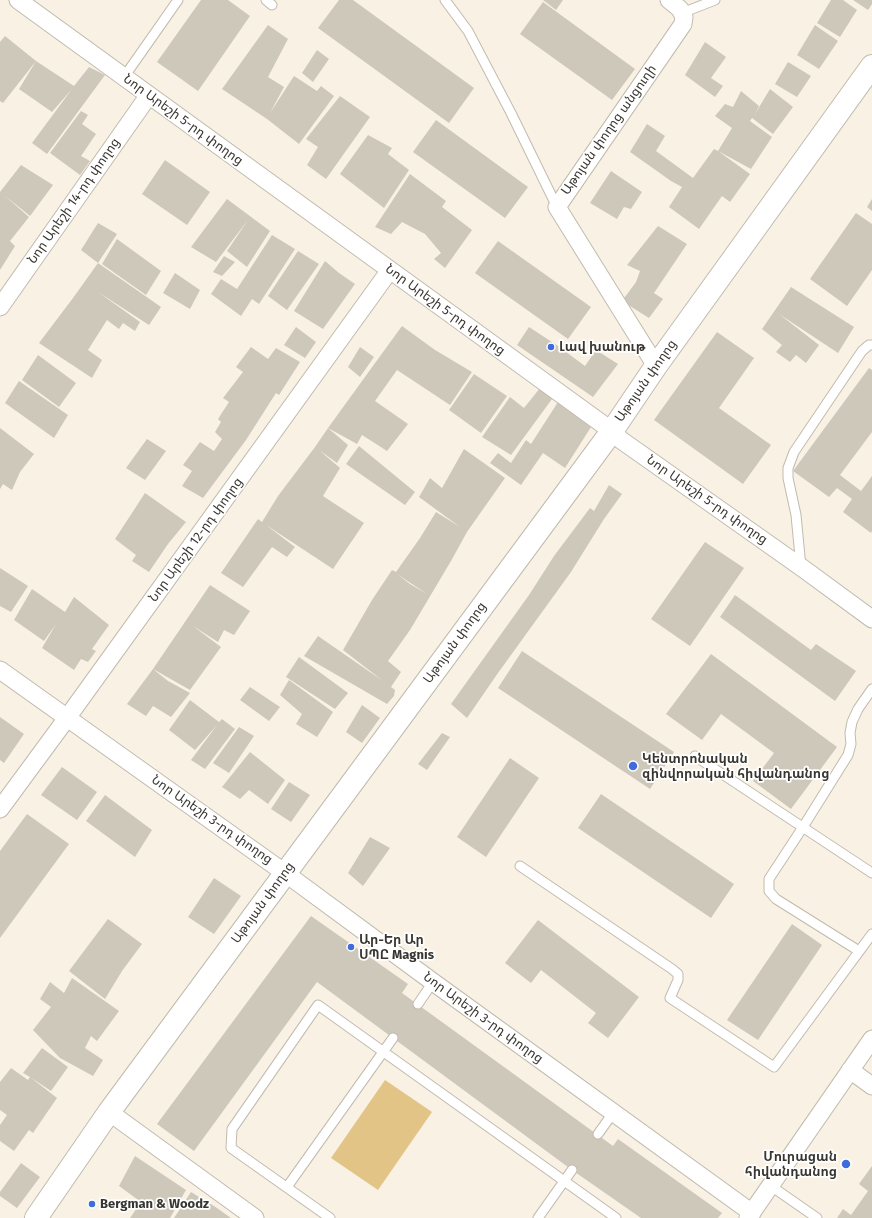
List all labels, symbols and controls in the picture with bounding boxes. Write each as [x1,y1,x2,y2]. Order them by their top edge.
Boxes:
street label: Աթոյան փողոց անցուղի [558,62,660,198]
street label: Նոր Արեշի 5-րդ փողոց [120,71,246,169]
street label: Նոր Արեշի 14-րդ փողոց [25,135,123,267]
street label: Նոր Արեշի 5-րդ փողոց [382,261,508,359]
street label: Աթոյան փողոց [612,337,680,425]
place label: Լավ խանութ [559,339,646,355]
marker: Լավ խանութ [546,342,556,352]
street label: Նոր Արեշի 5-րդ փողոց [643,452,771,548]
street label: Նոր Արեշի 12-րդ փողոց [146,475,246,605]
street label: Աթոյան փողոց [420,599,490,687]
place label: Կենտրոնական զինվորական հիվանդանոց [642,751,829,782]
marker: Կենտրոնական զինվորական հիվանդանոց [627,760,639,772]
street label: Նոր Արեշի 3-րդ փողոց [148,772,276,868]
street label: Աթոյան փողոց [228,859,298,947]
place label: Ար-Եր Ար ՍՊԸ Magnis [359,932,434,963]
marker: Ար-Եր Ար ՍՊԸ Magnis [346,942,356,952]
street label: Նոր Արեշի 3-րդ փողոց [420,969,546,1067]
place label: Մուրացան հիվանդանոց [745,1149,837,1180]
marker: Մուրացան հիվանդանոց [840,1158,852,1170]
place label: Bergman & Woodz [100,1196,209,1212]
marker: Bergman & Woodz [87,1199,97,1209]

